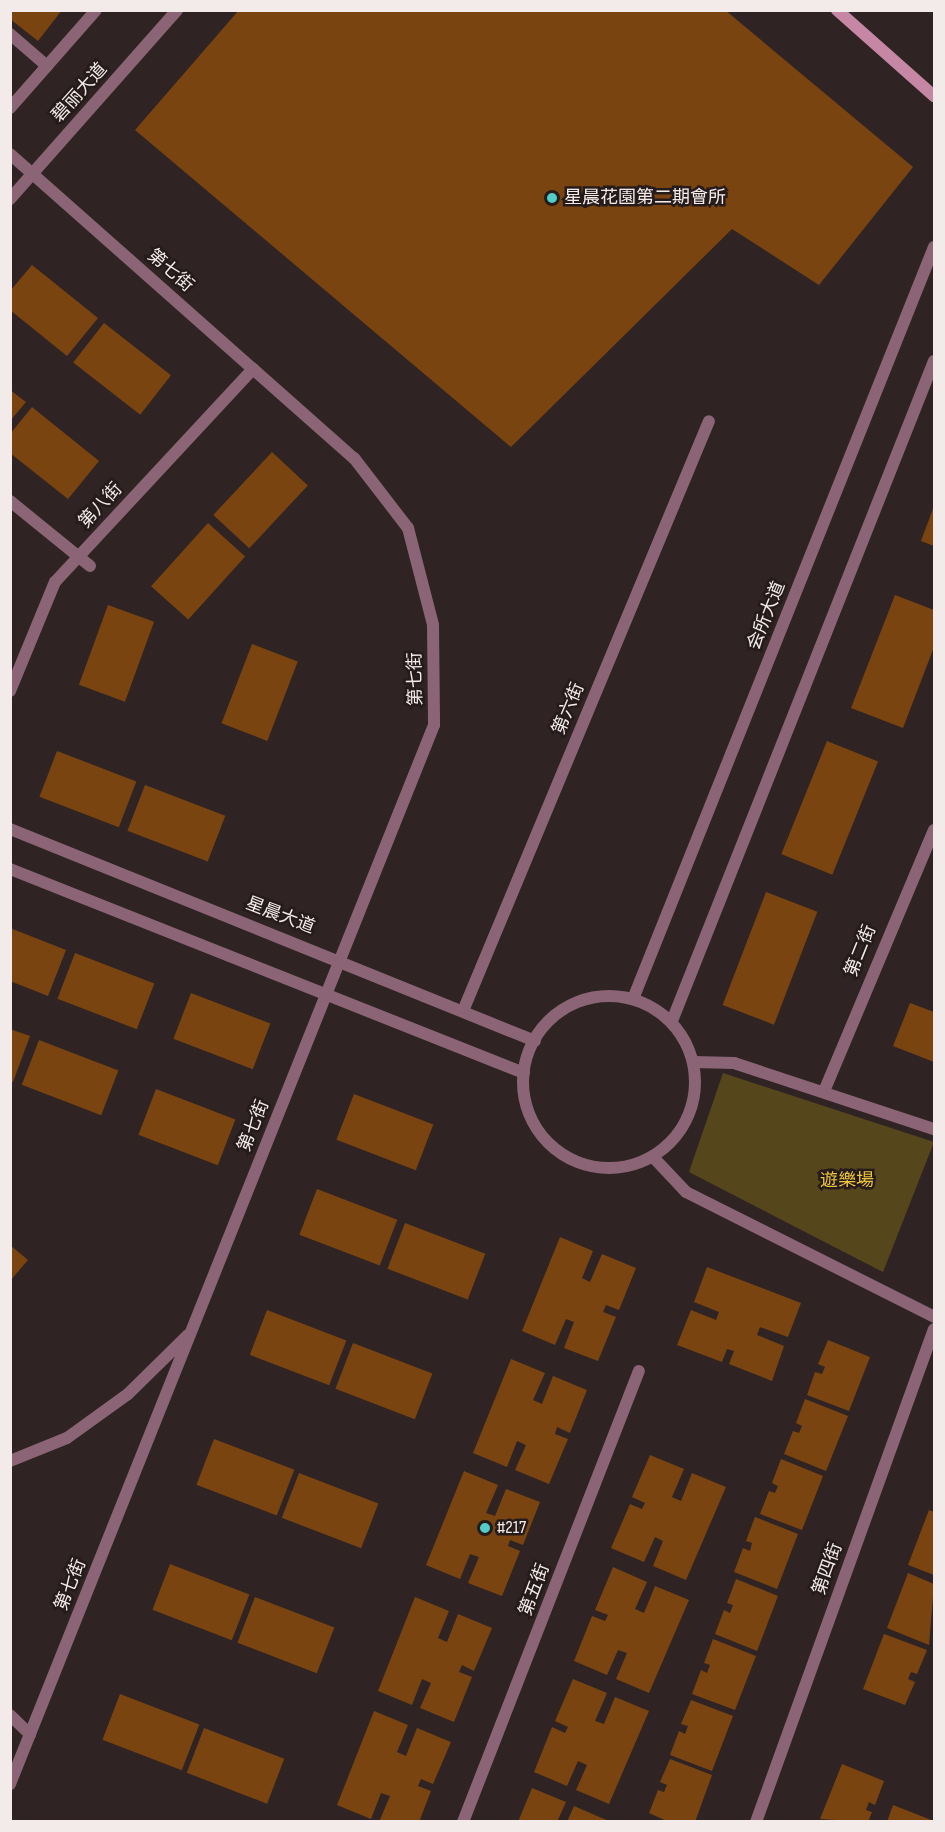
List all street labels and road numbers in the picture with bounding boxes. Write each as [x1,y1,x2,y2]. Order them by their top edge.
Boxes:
street label: 碧丽大道 [48,59,112,127]
street label: 第七街 [143,245,197,297]
street label: 第八街 [75,479,127,533]
street label: 会所大道 [744,579,790,653]
street label: 第七街 [405,652,427,706]
street label: 第六街 [549,680,589,738]
street label: 星晨大道 [243,893,317,939]
street label: 第二街 [841,922,881,980]
street label: 第七街 [234,1097,274,1155]
street label: 第四街 [809,1540,847,1598]
street label: 第七街 [51,1556,91,1614]
street label: 第五街 [515,1561,555,1619]

